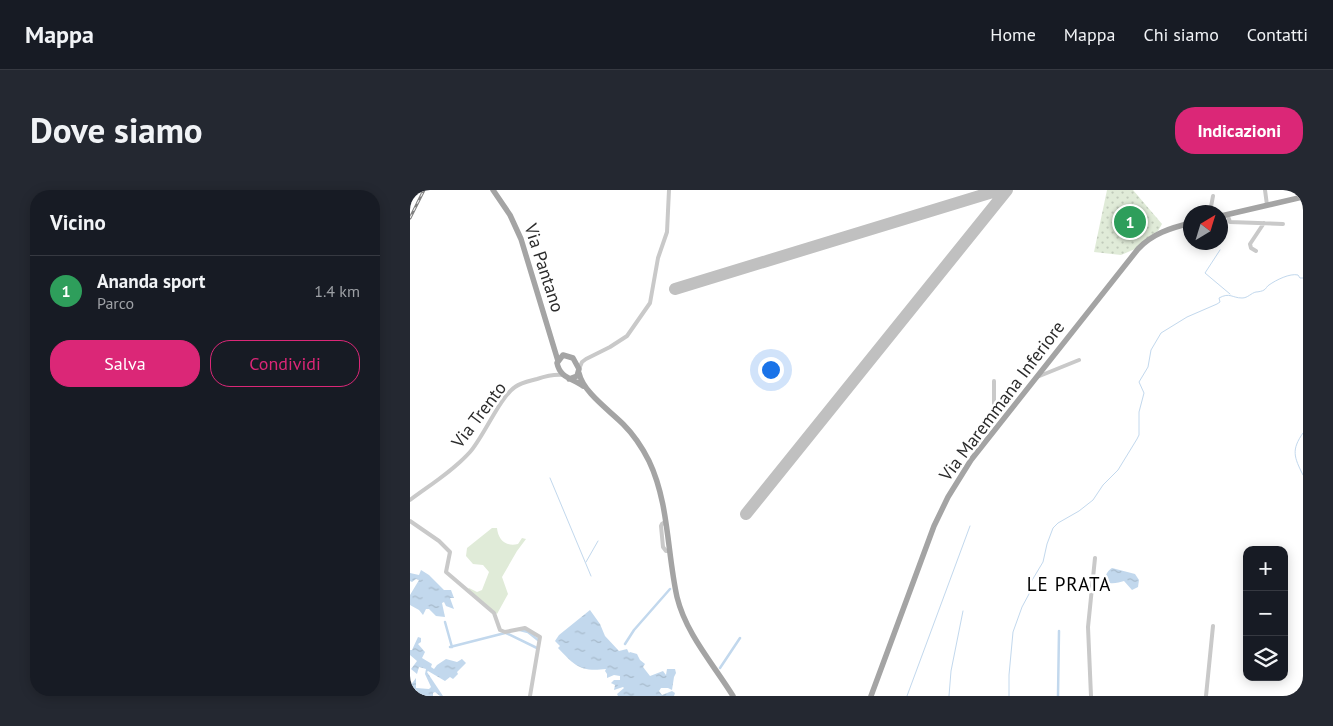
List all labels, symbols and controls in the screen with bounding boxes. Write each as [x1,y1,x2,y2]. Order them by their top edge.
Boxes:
text: Mappa [25,19,94,50]
text: Home [990,23,1036,46]
text: Mappa [1064,23,1115,46]
text: Chi siamo [1143,23,1219,46]
text: Contatti [1247,23,1308,46]
text: Dove siamo [30,107,203,153]
button: Indicazioni [1175,107,1303,154]
pin: 1 [1114,203,1146,241]
north arrow [1183,205,1228,250]
text: Vicino [50,209,106,236]
street label: Via Pantano [519,220,570,315]
text: Ananda sport [97,269,205,293]
text: 1 [61,281,71,301]
text: 1.4 km [314,281,360,301]
text: Parco [97,293,134,313]
street label: Via Maremmana Inferiore [933,316,1069,486]
button: Salva [50,340,200,387]
button: Condividi [210,340,360,387]
your location [758,357,784,383]
street label: Via Trento [446,377,511,453]
map controls [1243,546,1288,681]
button: + [1243,546,1288,591]
district label: LE PRATA [1027,572,1111,596]
button: − [1243,591,1288,636]
button: layers [1243,636,1288,681]

